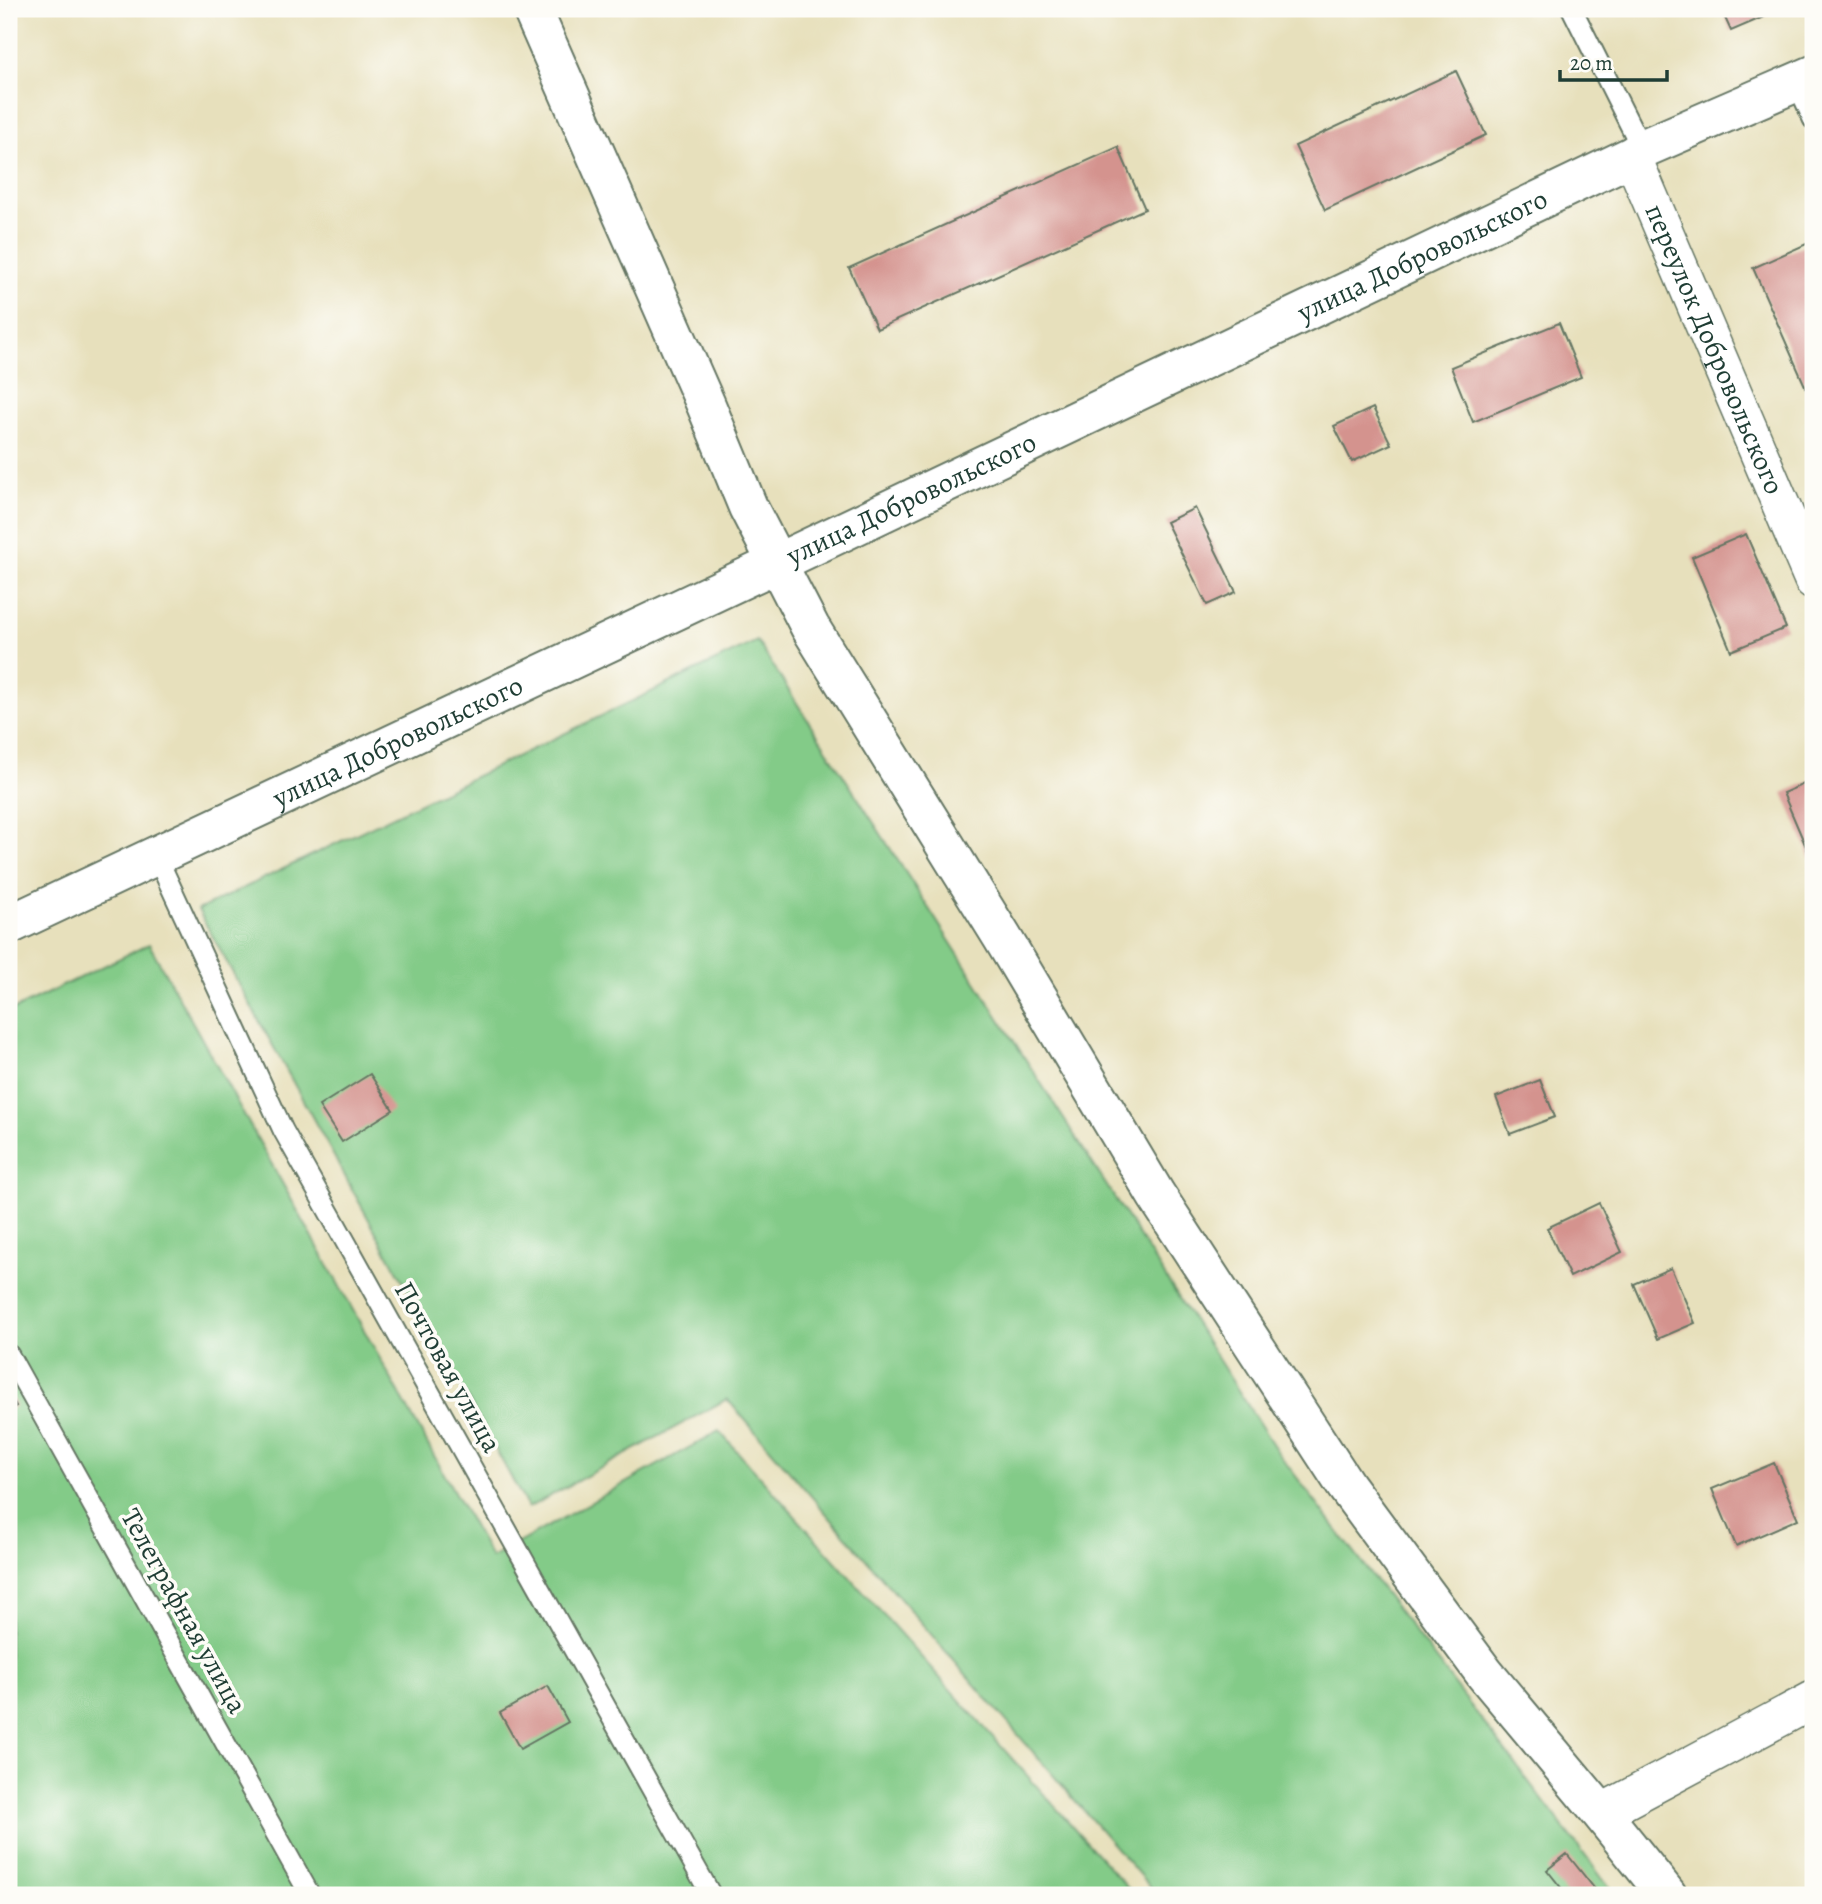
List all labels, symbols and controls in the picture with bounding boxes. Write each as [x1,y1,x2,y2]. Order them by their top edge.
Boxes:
scale bar [1560,38,1666,82]
text: 20 m [1570,49,1613,77]
street label: улица Добровольского [1290,180,1554,332]
street label: переулок Добровольского [1636,198,1793,500]
street label: улица Добровольского [779,423,1043,575]
street label: улица Добровольского [266,666,529,817]
street label: Почтовая улица [385,1275,511,1459]
street label: Телеграфная улица [112,1502,256,1721]

